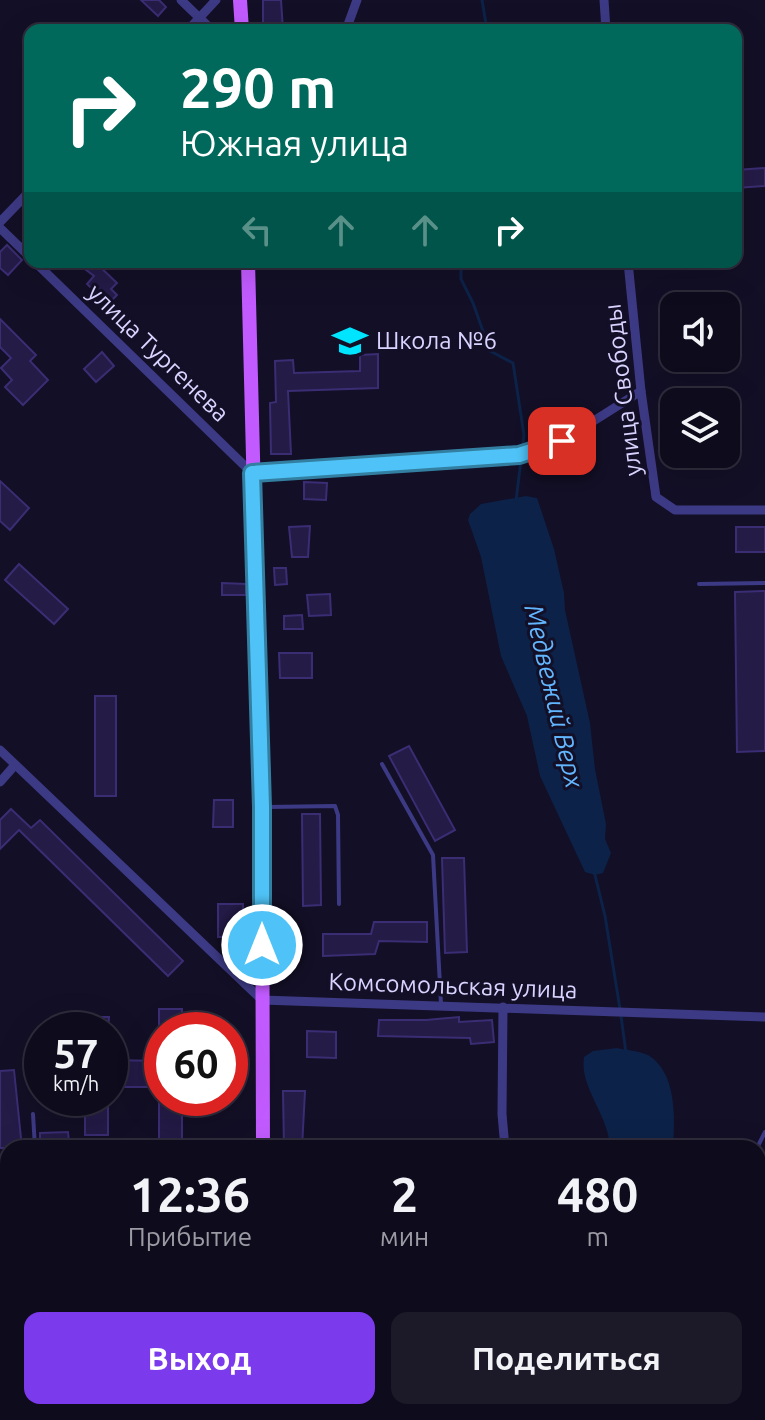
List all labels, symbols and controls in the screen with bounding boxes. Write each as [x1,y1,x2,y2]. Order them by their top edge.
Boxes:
icon: right [48,56,152,160]
text: 290 m [180,56,336,119]
text: Южная улица [180,122,409,163]
icon: left [235,208,279,252]
icon: ahead [319,208,363,252]
icon: ahead [403,208,447,252]
icon: right [487,208,531,252]
street label: улица Тургенева [82,278,235,427]
map controls [660,292,740,468]
button: sound [660,292,740,372]
street label: улица Свободы [599,302,646,478]
school or university icon: Школа №6 [331,322,369,360]
place label: Школа №6 [376,327,497,354]
button: layers [660,388,740,468]
pin [528,407,596,475]
icon: arrive [540,419,584,463]
water label: Медвежий Верх [519,601,590,791]
position arrow [220,903,304,987]
street label: Комсомольская улица [328,968,578,1003]
speed limit sign: 60 [144,1012,248,1116]
text: 57 [53,1031,99,1076]
text: km/h [53,1072,99,1095]
text: 12:36 [130,1167,250,1221]
text: 2 [391,1167,418,1221]
text: 480 [557,1167,638,1221]
text: Прибытие [128,1222,252,1251]
text: мин [380,1222,429,1251]
text: m [586,1222,609,1251]
button: Выход [24,1312,375,1404]
button: Поделиться [391,1312,742,1404]

